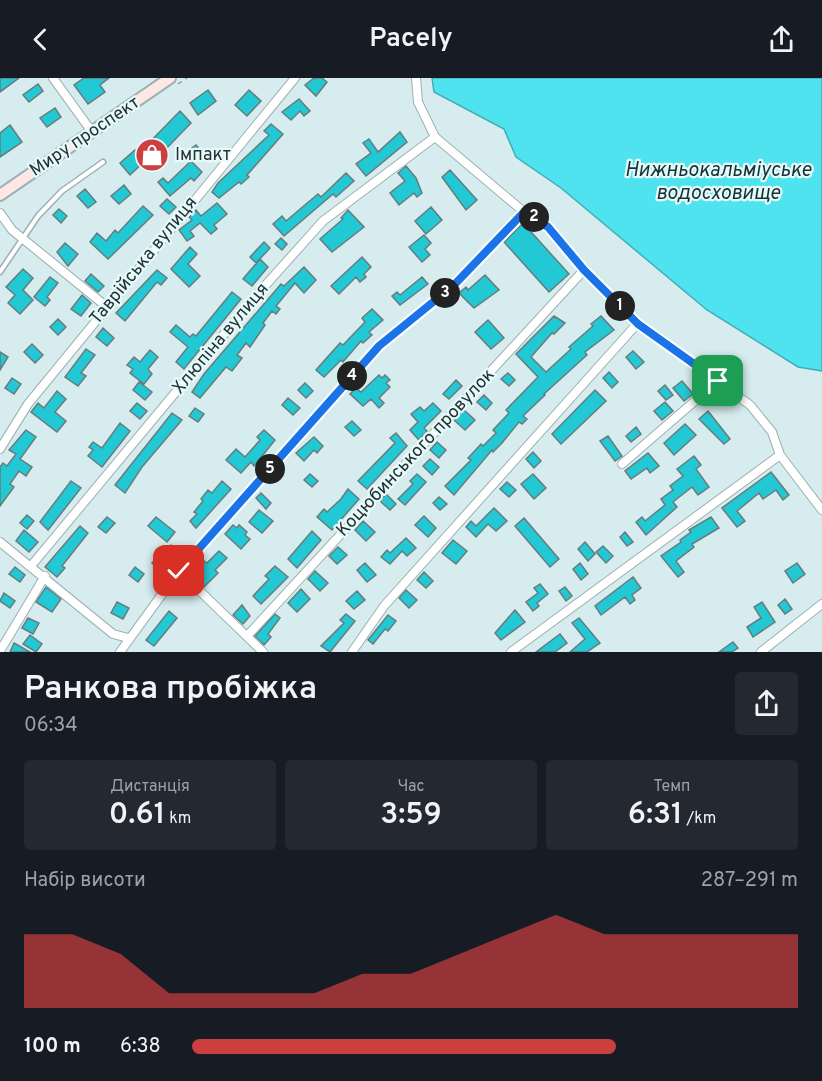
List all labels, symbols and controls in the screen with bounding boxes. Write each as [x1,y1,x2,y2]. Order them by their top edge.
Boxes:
text: Pacely [369,22,453,56]
icon: back [24,23,57,56]
icon: share [765,23,798,56]
street label: Миру проспект [26,92,144,182]
shop icon: Iмпакт [134,137,170,173]
place label: Iмпакт [175,144,231,167]
water label: Нижньокальміуське водосховище [625,158,812,207]
street label: Таврійська вулиця [85,192,203,330]
pin: 2 [519,202,549,232]
text: 2 [529,207,539,227]
pin: 3 [430,278,460,308]
street label: Хлюпіна вулиця [168,279,274,399]
text: 3 [440,283,450,303]
pin: 1 [605,291,635,321]
text: 1 [617,296,623,316]
pin [692,355,743,406]
pin: 4 [337,361,367,391]
street label: Коцюбинського провулок [332,364,500,542]
icon: arrive [701,364,734,397]
text: 4 [347,366,357,386]
pin: 5 [255,454,285,484]
text: 5 [265,459,275,479]
pin [153,545,204,596]
icon: check [162,554,195,587]
text: Ранкова пробіжка [24,669,317,711]
button: share [735,672,798,735]
text: 06:34 [24,713,78,739]
text: Дистанція [110,777,190,797]
text: Час [398,777,424,797]
text: Темп [654,777,690,797]
text: 0.61 [109,797,165,834]
text: 3:59 [380,797,442,834]
text: 6:31 [628,797,683,834]
text: km [165,809,191,829]
text: /km [683,809,716,829]
text: Набір висоти [24,868,146,894]
text: 287–291 m [701,868,798,894]
text: 100 m [24,1034,81,1060]
text: 6:38 [120,1034,161,1060]

